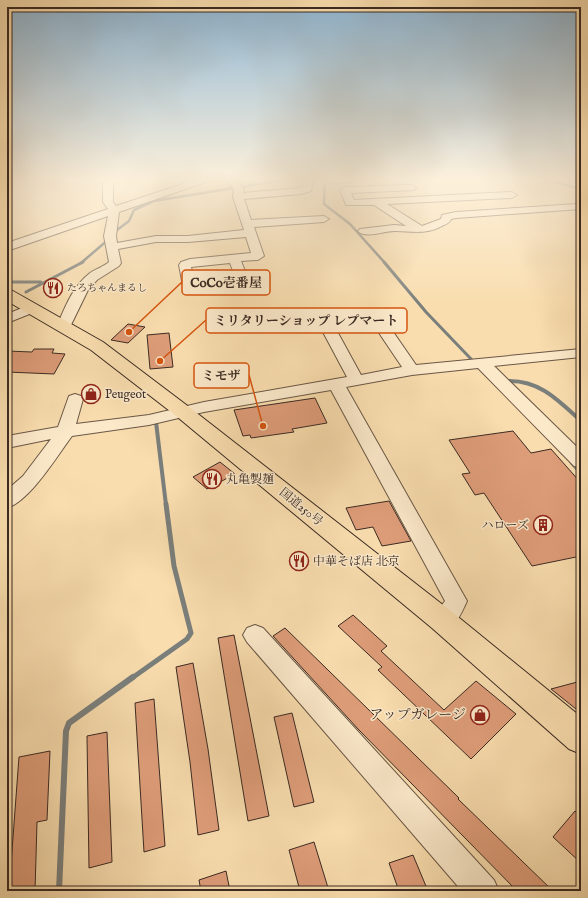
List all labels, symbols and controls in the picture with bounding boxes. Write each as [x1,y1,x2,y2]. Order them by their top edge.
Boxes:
callout: CoCo壱番屋 [182,270,270,295]
text: CoCo壱番屋 [190,275,262,292]
restaurant icon: たろちゃんまるし [42,277,64,299]
place label: たろちゃんまるし [67,282,147,295]
callout: ミリタリーショップ レプマート [206,308,407,333]
text: ミリタリーショップ レプマート [214,313,398,330]
callout: ミモザ [194,363,249,388]
text: ミモザ [201,368,241,385]
shop icon: Peugeot [80,383,102,405]
place label: Peugeot [105,387,146,402]
restaurant icon: 丸亀製麺 [201,468,223,490]
place label: 丸亀製麺 [226,472,274,487]
street label: 国道250号 [276,485,326,529]
building icon: ハローズ [532,514,554,536]
place label: ハローズ [482,518,529,533]
restaurant icon: 中華そば店 北京 [288,550,310,572]
place label: 中華そば店 北京 [313,554,400,569]
shop icon: アップガレージ [469,704,491,726]
place label: アップガレージ [369,706,466,724]

